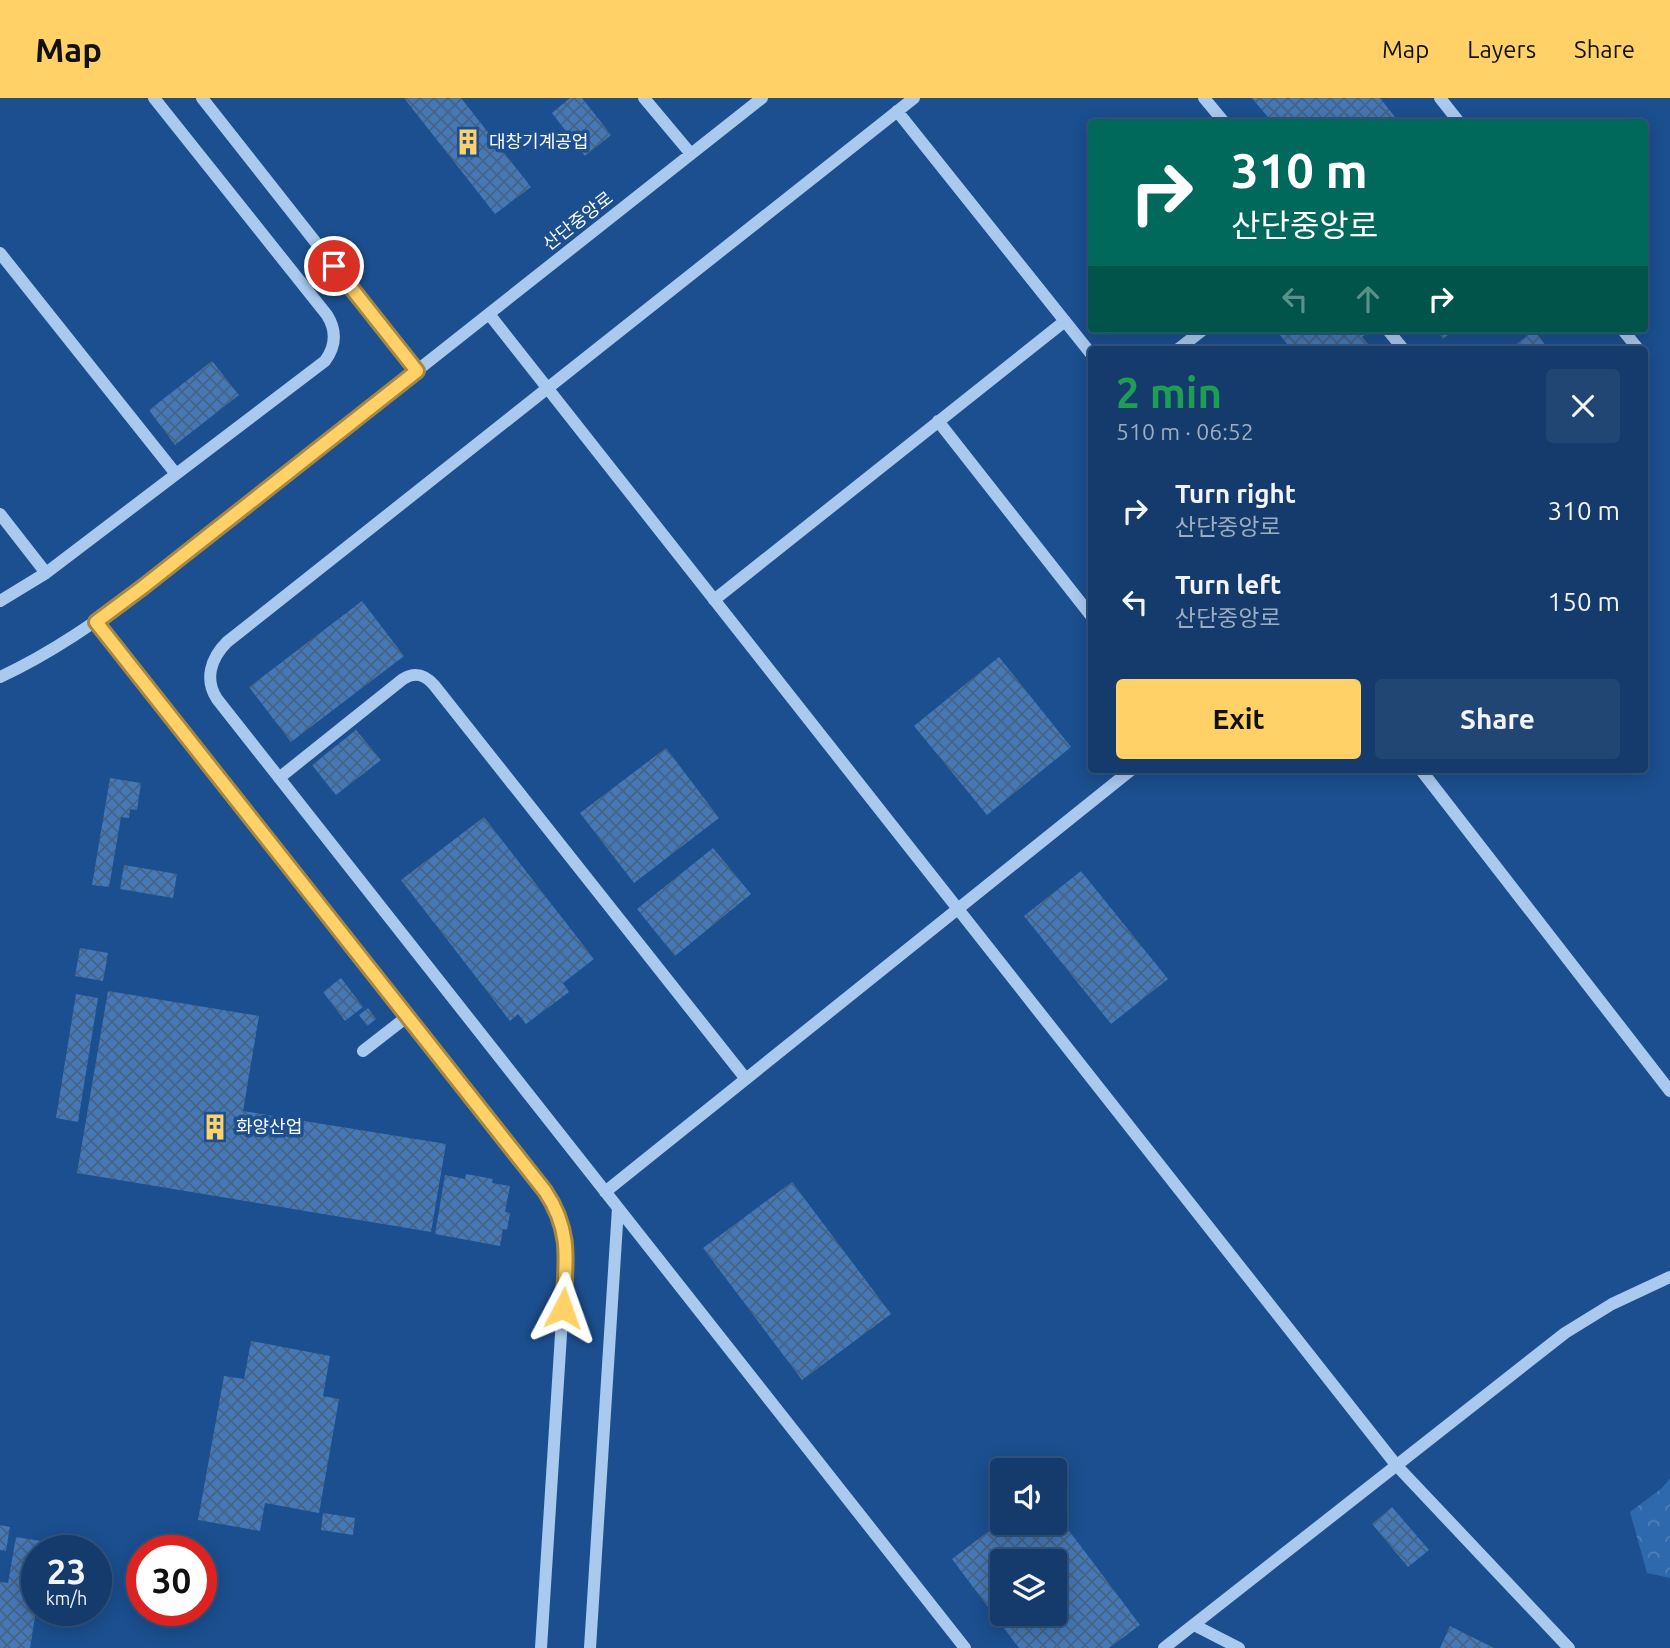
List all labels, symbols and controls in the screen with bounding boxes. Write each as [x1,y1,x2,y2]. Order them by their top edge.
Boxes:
text: Map [35,31,102,68]
text: Map [1382,36,1429,63]
text: Layers [1467,36,1536,63]
text: Share [1574,36,1635,63]
building icon: 대창기계공업 [453,127,483,157]
place label: 대창기계공업 [489,131,588,151]
text: 310 m [1231,142,1368,197]
icon: right [1116,147,1207,238]
street label: 산단중앙로 [539,187,616,254]
text: 산단중앙로 [1231,207,1378,243]
pin [304,236,364,296]
icon: arrive [315,247,353,285]
icon: left [1276,280,1314,318]
icon: ahead [1349,280,1387,318]
icon: right [1422,280,1460,318]
text: 2 min [1116,369,1222,416]
button: close [1546,369,1620,443]
text: 510 m · 06:52 [1116,419,1254,444]
text: Turn right [1175,479,1296,508]
icon: right [1116,492,1154,530]
text: 310 m [1548,496,1620,525]
text: 산단중앙로 [1175,514,1281,539]
text: Turn left [1175,570,1281,599]
icon: left [1116,583,1154,621]
text: 150 m [1548,587,1620,616]
text: 산단중앙로 [1175,605,1281,630]
button: Exit [1116,679,1361,759]
button: Share [1375,679,1620,759]
building icon: 화양산업 [200,1112,230,1142]
place label: 화양산업 [236,1116,302,1136]
position arrow [526,1271,600,1345]
map controls [990,1458,1067,1626]
button: sound [990,1458,1067,1535]
speed limit sign: 30 [126,1535,217,1626]
button: layers [990,1549,1067,1626]
text: 23 [47,1551,86,1591]
text: km/h [46,1588,87,1608]

